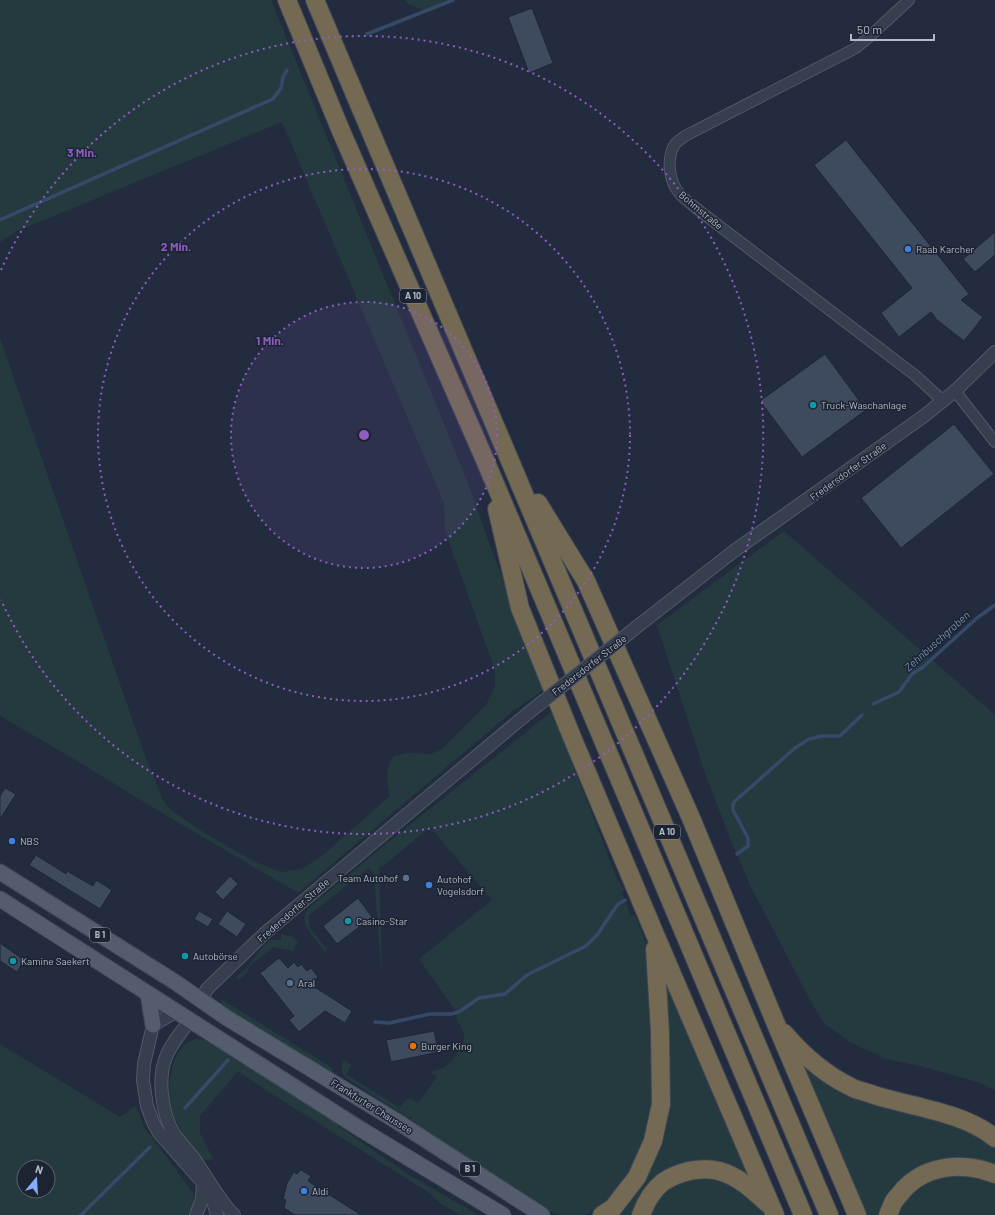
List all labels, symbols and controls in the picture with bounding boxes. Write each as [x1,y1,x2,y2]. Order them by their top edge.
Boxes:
scale bar [851,16,934,42]
text: 50 m [857,22,882,36]
text: 3 Min. [67,145,97,159]
street label: Bohmstraße [677,188,725,232]
text: 2 Min. [161,239,191,253]
place label: Raab Karcher [916,243,974,255]
marker: Raab Karcher [903,244,913,254]
road number: A 10 [400,289,426,303]
text: 1 Min. [256,333,284,347]
place label: Truck-Waschanlage [821,399,907,411]
marker: Truck-Waschanlage [808,400,818,410]
centre of rings [357,428,371,442]
street label: Fredersdorfer Straße [807,439,889,503]
water label: Zehnbuschgraben [901,608,972,673]
street label: Fredersdorfer Straße [549,632,629,698]
road number: A 10 [654,825,680,839]
place label: NBS [20,835,39,847]
marker: NBS [7,836,17,846]
place label: Team Autohof [338,872,398,884]
marker: Team Autohof [401,873,411,883]
place label: Autohof Vogelsdorf [437,873,484,897]
street label: Fredersdorfer Straße [255,875,331,945]
marker: Autohof Vogelsdorf [424,880,434,890]
place label: Casino-Star [356,915,408,927]
marker: Casino-Star [343,916,353,926]
road number: B 1 [90,928,110,942]
place label: Autobörse [193,950,238,962]
marker: Autobörse [180,951,190,961]
place label: Kamine Saekert [21,955,90,967]
marker: Kamine Saekert [8,956,18,966]
place label: Aral [298,977,315,989]
marker: Aral [285,978,295,988]
place label: Burger King [421,1040,472,1052]
marker: Burger King [408,1041,418,1051]
street label: Frankfurter Chaussee [329,1076,415,1136]
north arrow [16,1159,56,1199]
text: N [34,1162,45,1176]
road number: B 1 [460,1162,480,1176]
place label: Aldi [312,1185,328,1197]
marker: Aldi [299,1186,309,1196]

